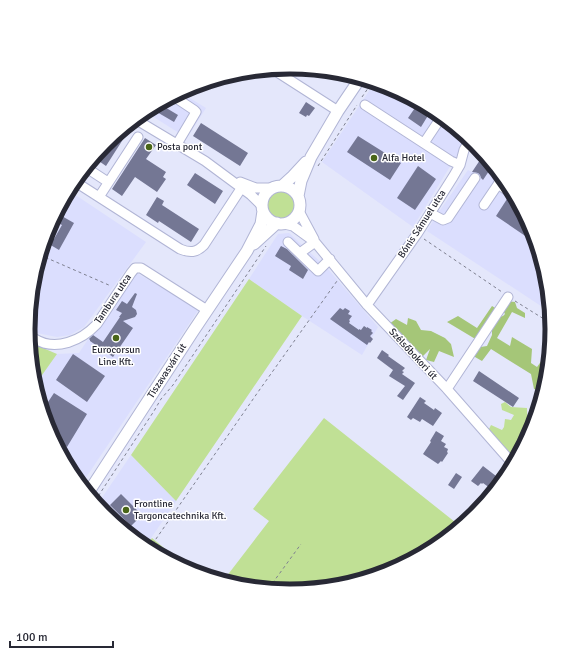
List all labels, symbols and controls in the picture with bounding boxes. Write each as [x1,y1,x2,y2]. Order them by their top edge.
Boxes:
place label: Posta pont [157,141,203,153]
marker: Posta pont [144,142,154,152]
place label: Alfa Hotel [382,152,425,164]
marker: Alfa Hotel [369,153,379,163]
street label: Bónis Sámuel utca [395,188,449,260]
street label: Tambura utca [92,272,134,326]
street label: Szélsőbokori út [386,326,440,382]
marker: Eurocorsun Line Kft. [111,333,121,343]
street label: Tiszavasvári út [145,341,189,401]
place label: Eurocorsun Line Kft. [92,344,140,368]
place label: Frontline Targoncatechnika Kft. [134,498,227,522]
marker: Frontline Targoncatechnika Kft. [121,505,131,515]
scale bar [10,623,113,649]
text: 100 m [16,630,48,645]

